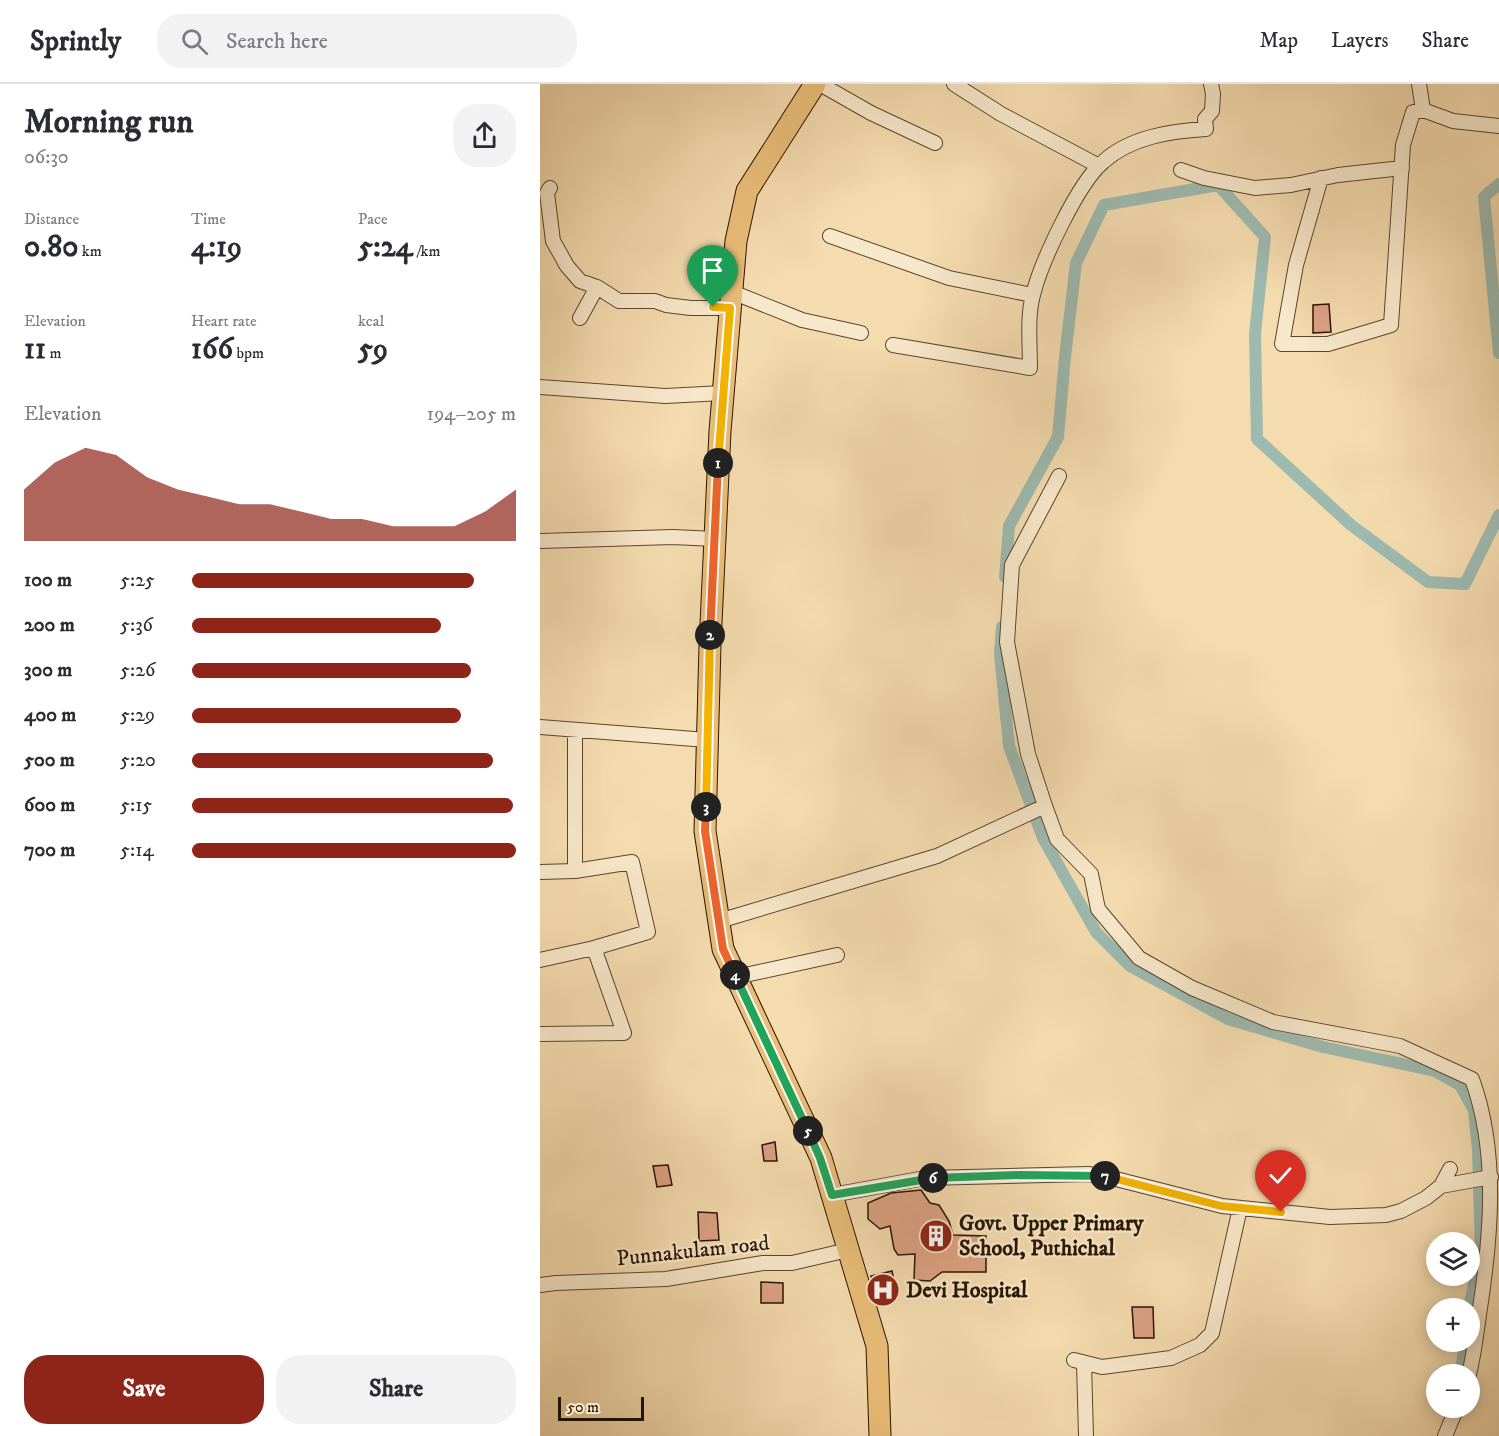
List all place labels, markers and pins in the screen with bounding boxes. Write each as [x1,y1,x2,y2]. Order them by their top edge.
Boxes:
pin [687,245,738,307]
pin: 1 [703,448,733,478]
pin: 2 [695,620,725,650]
pin: 3 [691,792,721,822]
pin: 4 [720,960,750,990]
pin: 5 [793,1116,823,1146]
pin [1255,1150,1306,1212]
pin: 7 [1090,1161,1120,1191]
pin: 6 [918,1163,948,1193]
place label: Govt. Upper Primary School, Puthichal [959,1210,1144,1262]
building icon: Govt. Upper Primary School, Puthichal [918,1218,954,1254]
hospital icon: Devi Hospital [865,1272,901,1308]
place label: Devi Hospital [906,1277,1028,1304]

